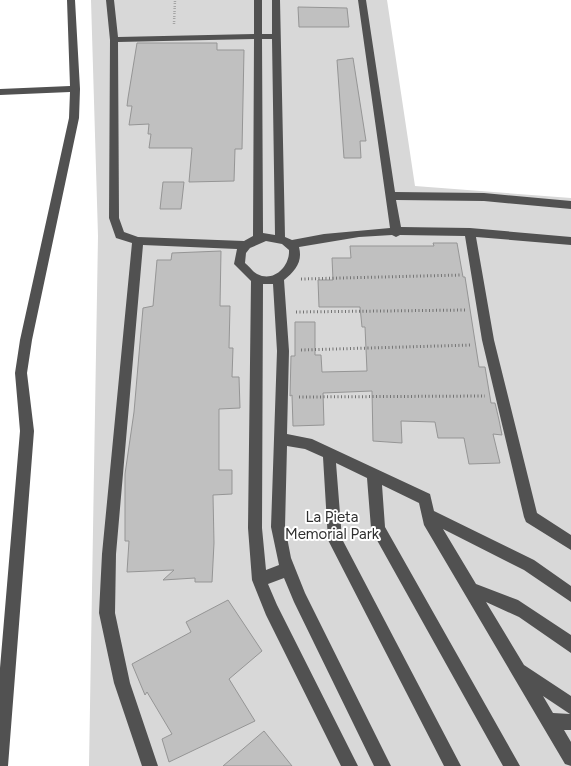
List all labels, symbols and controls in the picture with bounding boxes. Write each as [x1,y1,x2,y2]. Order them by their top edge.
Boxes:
park label: La Pieta Memorial Park [285,508,380,543]

